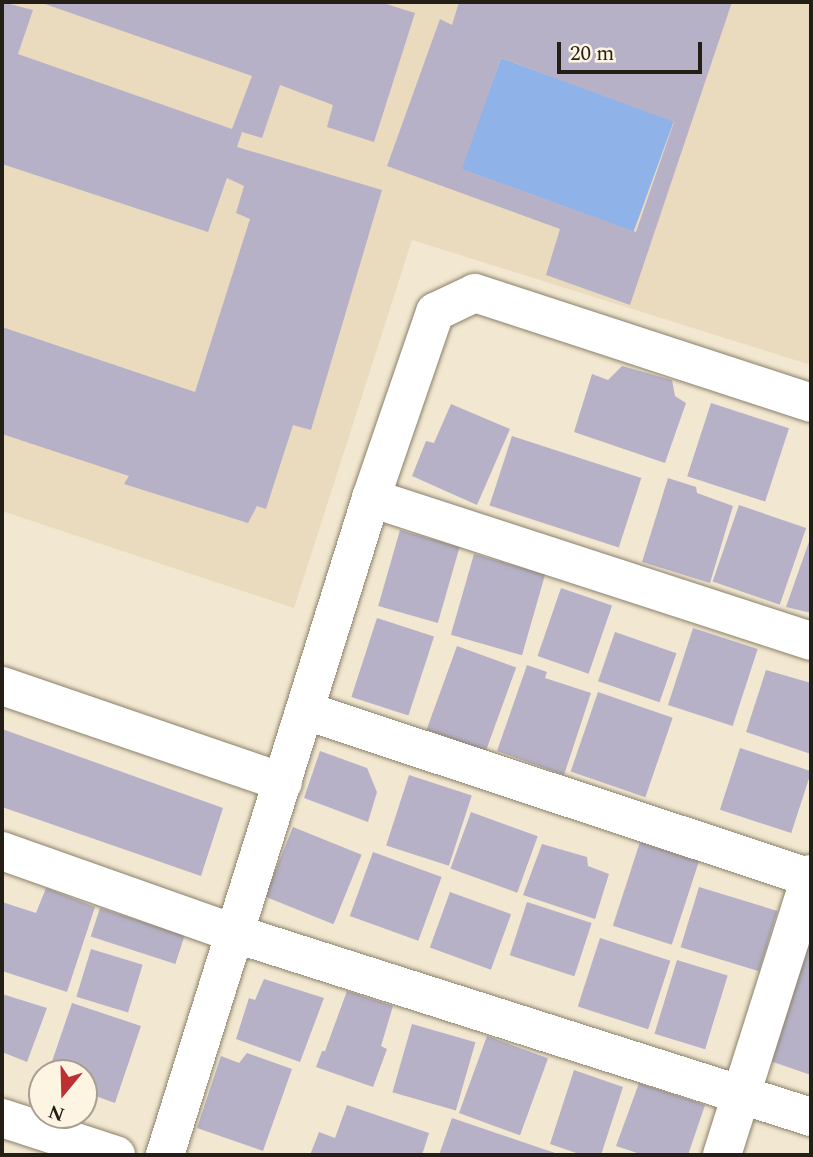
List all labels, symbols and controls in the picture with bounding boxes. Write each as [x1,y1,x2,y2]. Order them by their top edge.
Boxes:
scale bar [561,28,706,72]
text: 20 m [570,38,614,70]
north arrow [28,1059,98,1129]
text: N [45,1096,69,1129]

